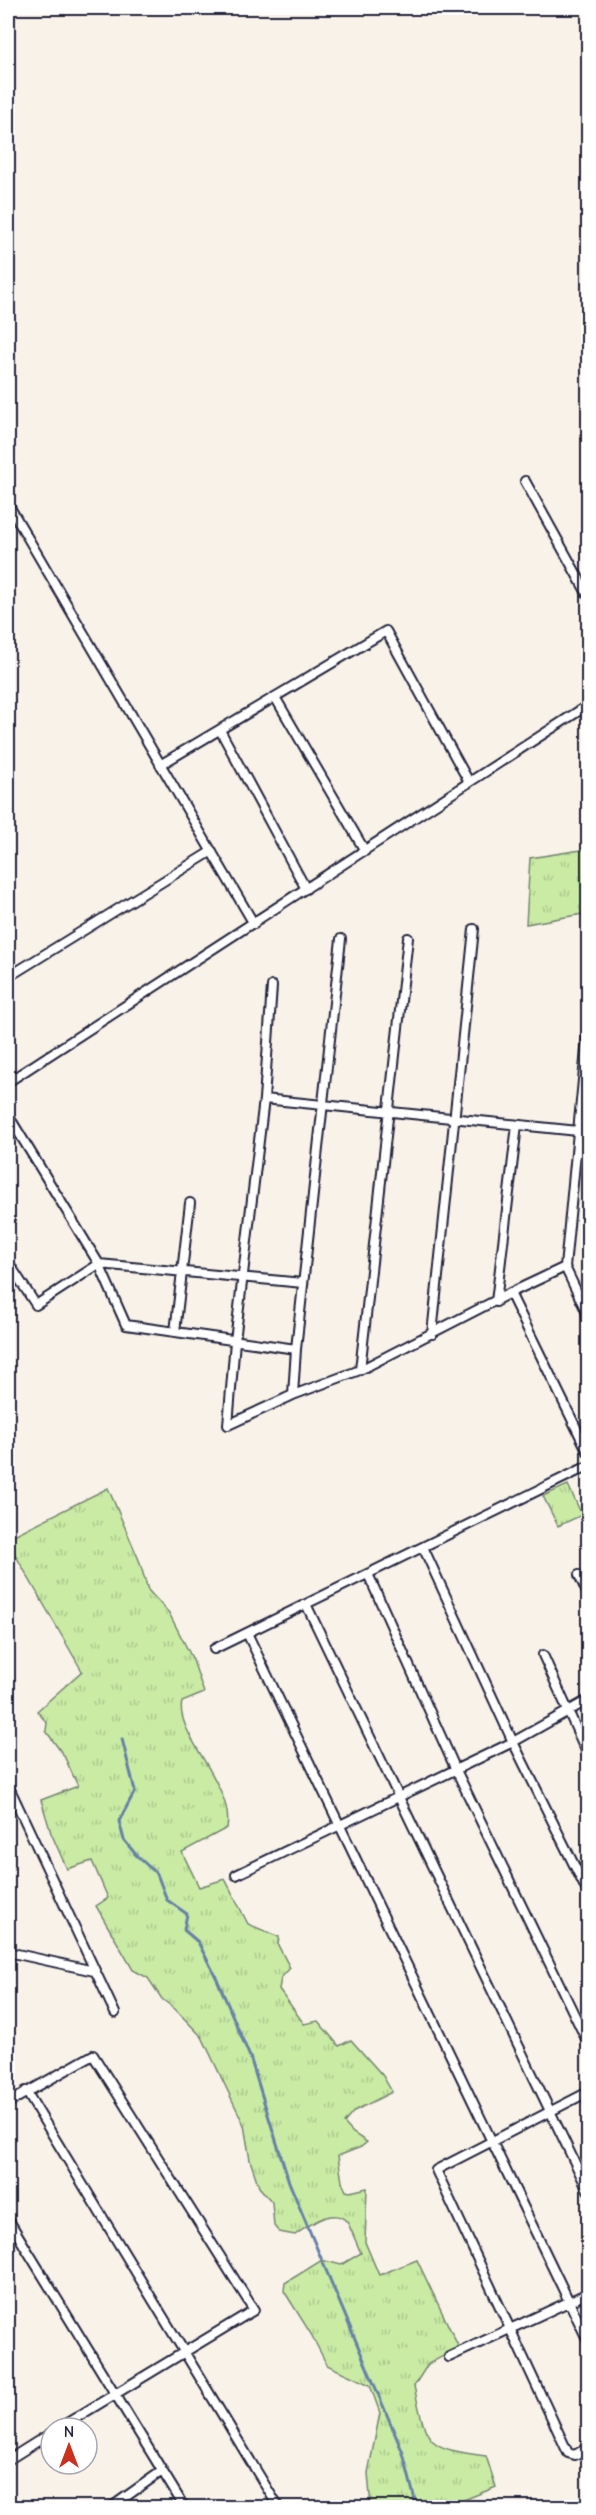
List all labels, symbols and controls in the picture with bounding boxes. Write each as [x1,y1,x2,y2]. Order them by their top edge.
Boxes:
north arrow [39,2416,99,2476]
text: N [64,2423,74,2441]

